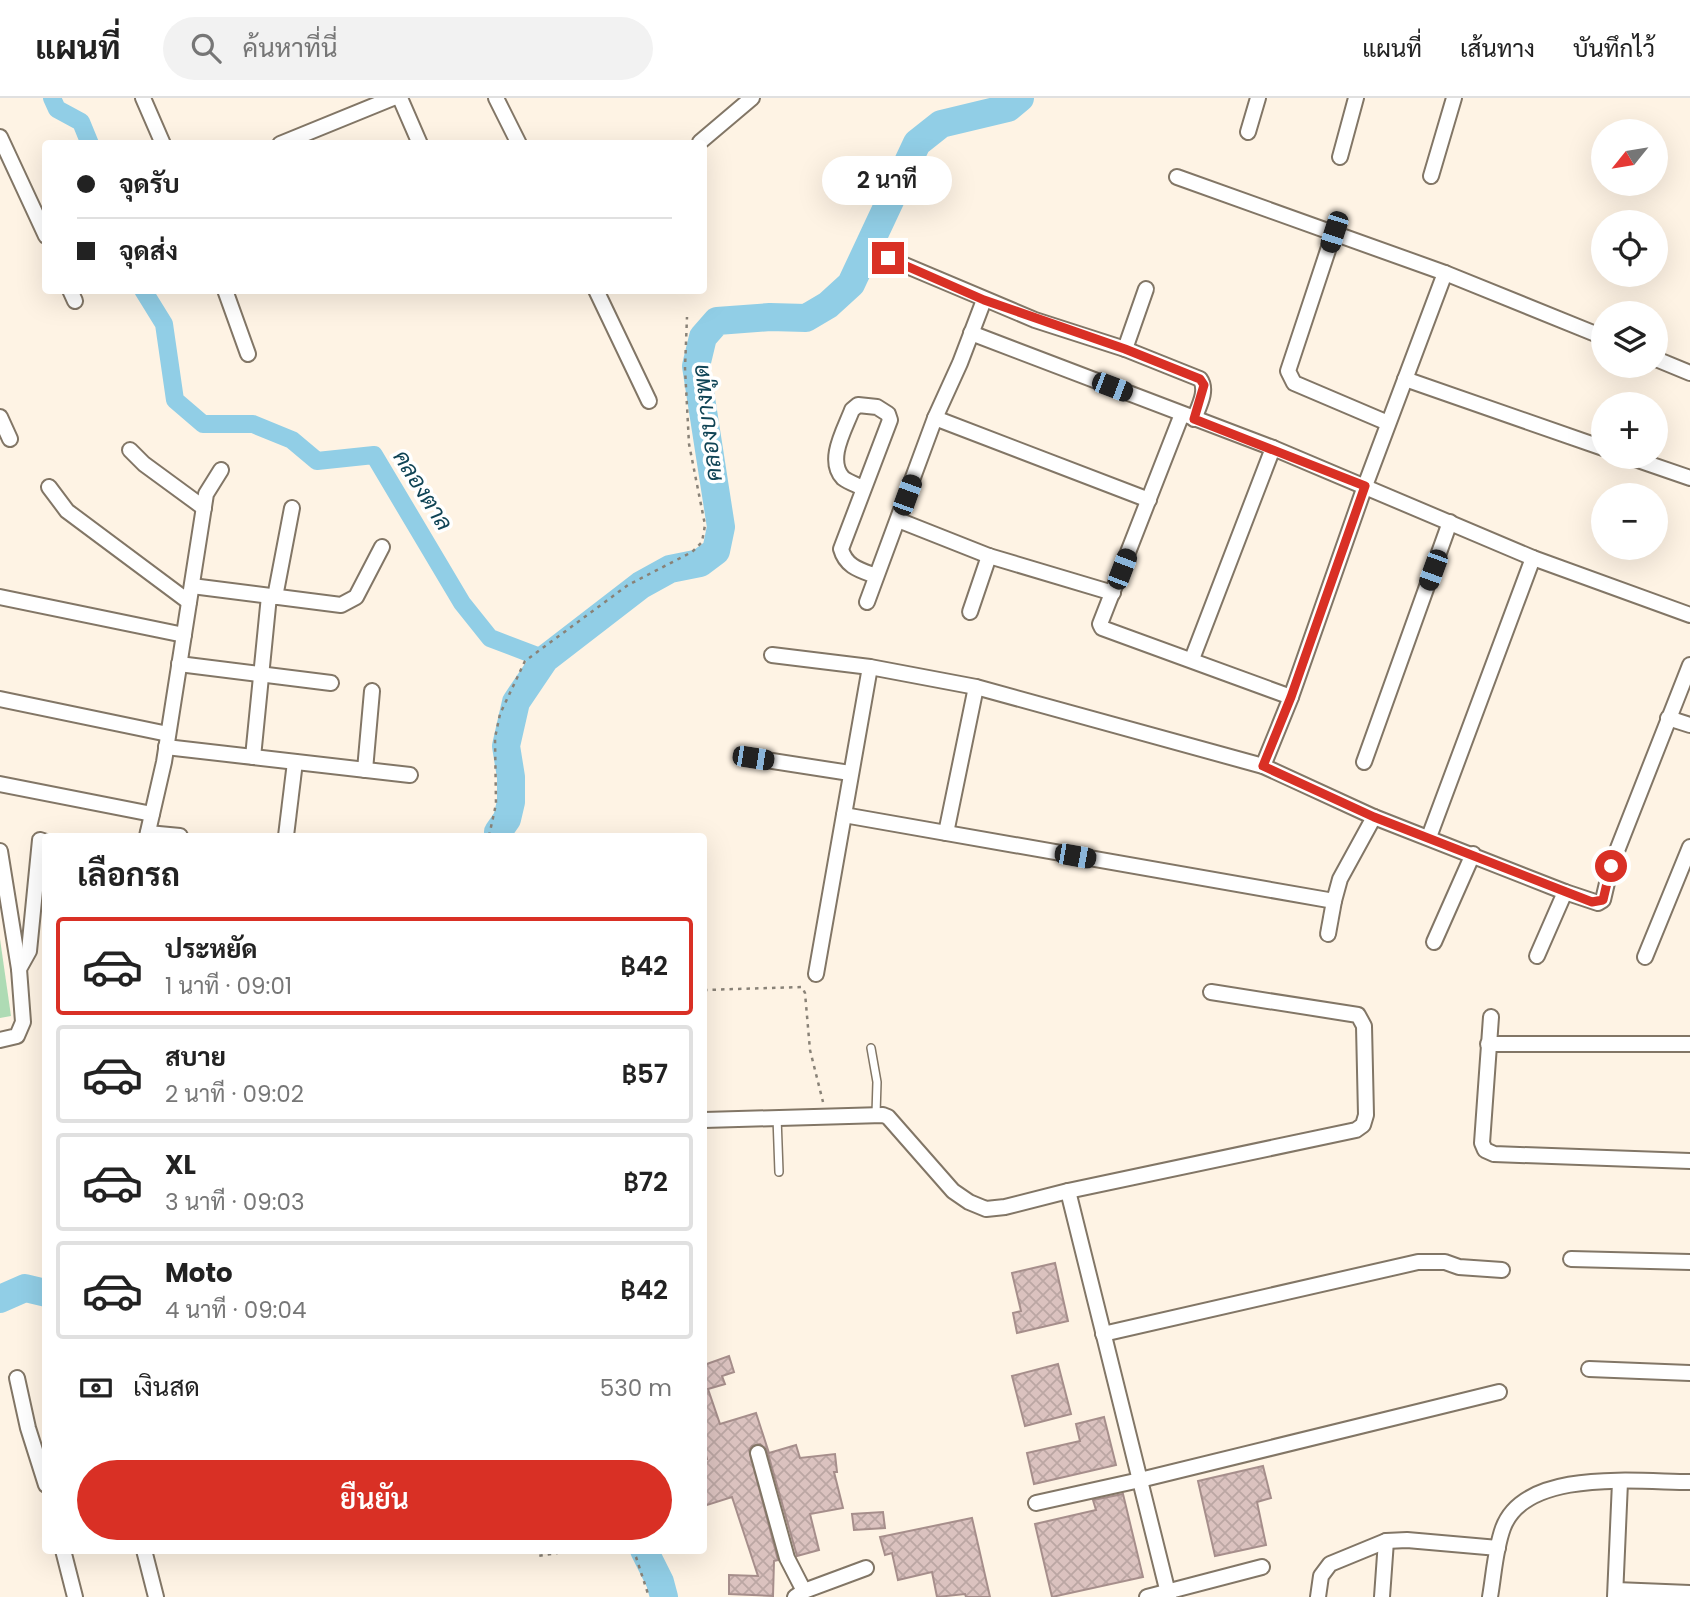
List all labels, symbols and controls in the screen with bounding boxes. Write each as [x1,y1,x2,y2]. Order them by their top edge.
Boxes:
search box [163,17,653,80]
text: แผนที่ [35,24,121,71]
icon: search [187,29,225,67]
text: ค้นหาที่นี่ [243,30,338,66]
text: แผนที่ [1362,32,1422,65]
text: เส้นทาง [1460,32,1535,65]
text: บันทึกไว้ [1573,32,1655,65]
north arrow [1591,119,1668,196]
map controls [1591,119,1668,560]
callout: 2 นาที [823,156,953,206]
text: 2 นาที [857,164,917,196]
text: จุดรับ [119,166,180,202]
car [1318,209,1351,255]
button: locate [1591,210,1668,287]
text: จุดส่ง [119,233,178,269]
route end [872,242,904,274]
button: layers [1591,301,1668,378]
water label: คลองบางพูด [684,362,731,483]
car [1089,370,1136,404]
button: + [1591,392,1668,469]
water label: คลองตาล [386,444,460,536]
car [890,472,925,518]
button: − [1591,483,1668,560]
car [1105,546,1140,592]
car [1416,547,1451,593]
car [731,744,776,772]
car [1053,842,1098,870]
route start [1595,850,1627,882]
text: เลือกรถ [77,852,180,897]
text: ประหยัด [165,931,258,967]
icon: car [81,935,144,998]
text: ฿42 [620,948,668,984]
text: 1 นาที · 09:01 [165,970,292,1002]
text: สบาย [165,1039,226,1075]
icon: car [81,1043,144,1106]
text: ฿57 [621,1056,668,1092]
text: 2 นาที · 09:02 [165,1078,304,1110]
text: XL [165,1147,196,1183]
icon: car [81,1151,144,1214]
text: ฿72 [623,1164,668,1200]
text: 3 นาที · 09:03 [165,1186,305,1218]
text: Moto [165,1255,233,1291]
icon: car [81,1259,144,1322]
text: ฿42 [620,1272,668,1308]
text: 4 นาที · 09:04 [165,1294,306,1326]
icon: cash [77,1369,115,1407]
text: เงินสด [133,1369,200,1405]
text: 530 m [600,1372,672,1404]
button: ยืนยัน [77,1460,672,1540]

